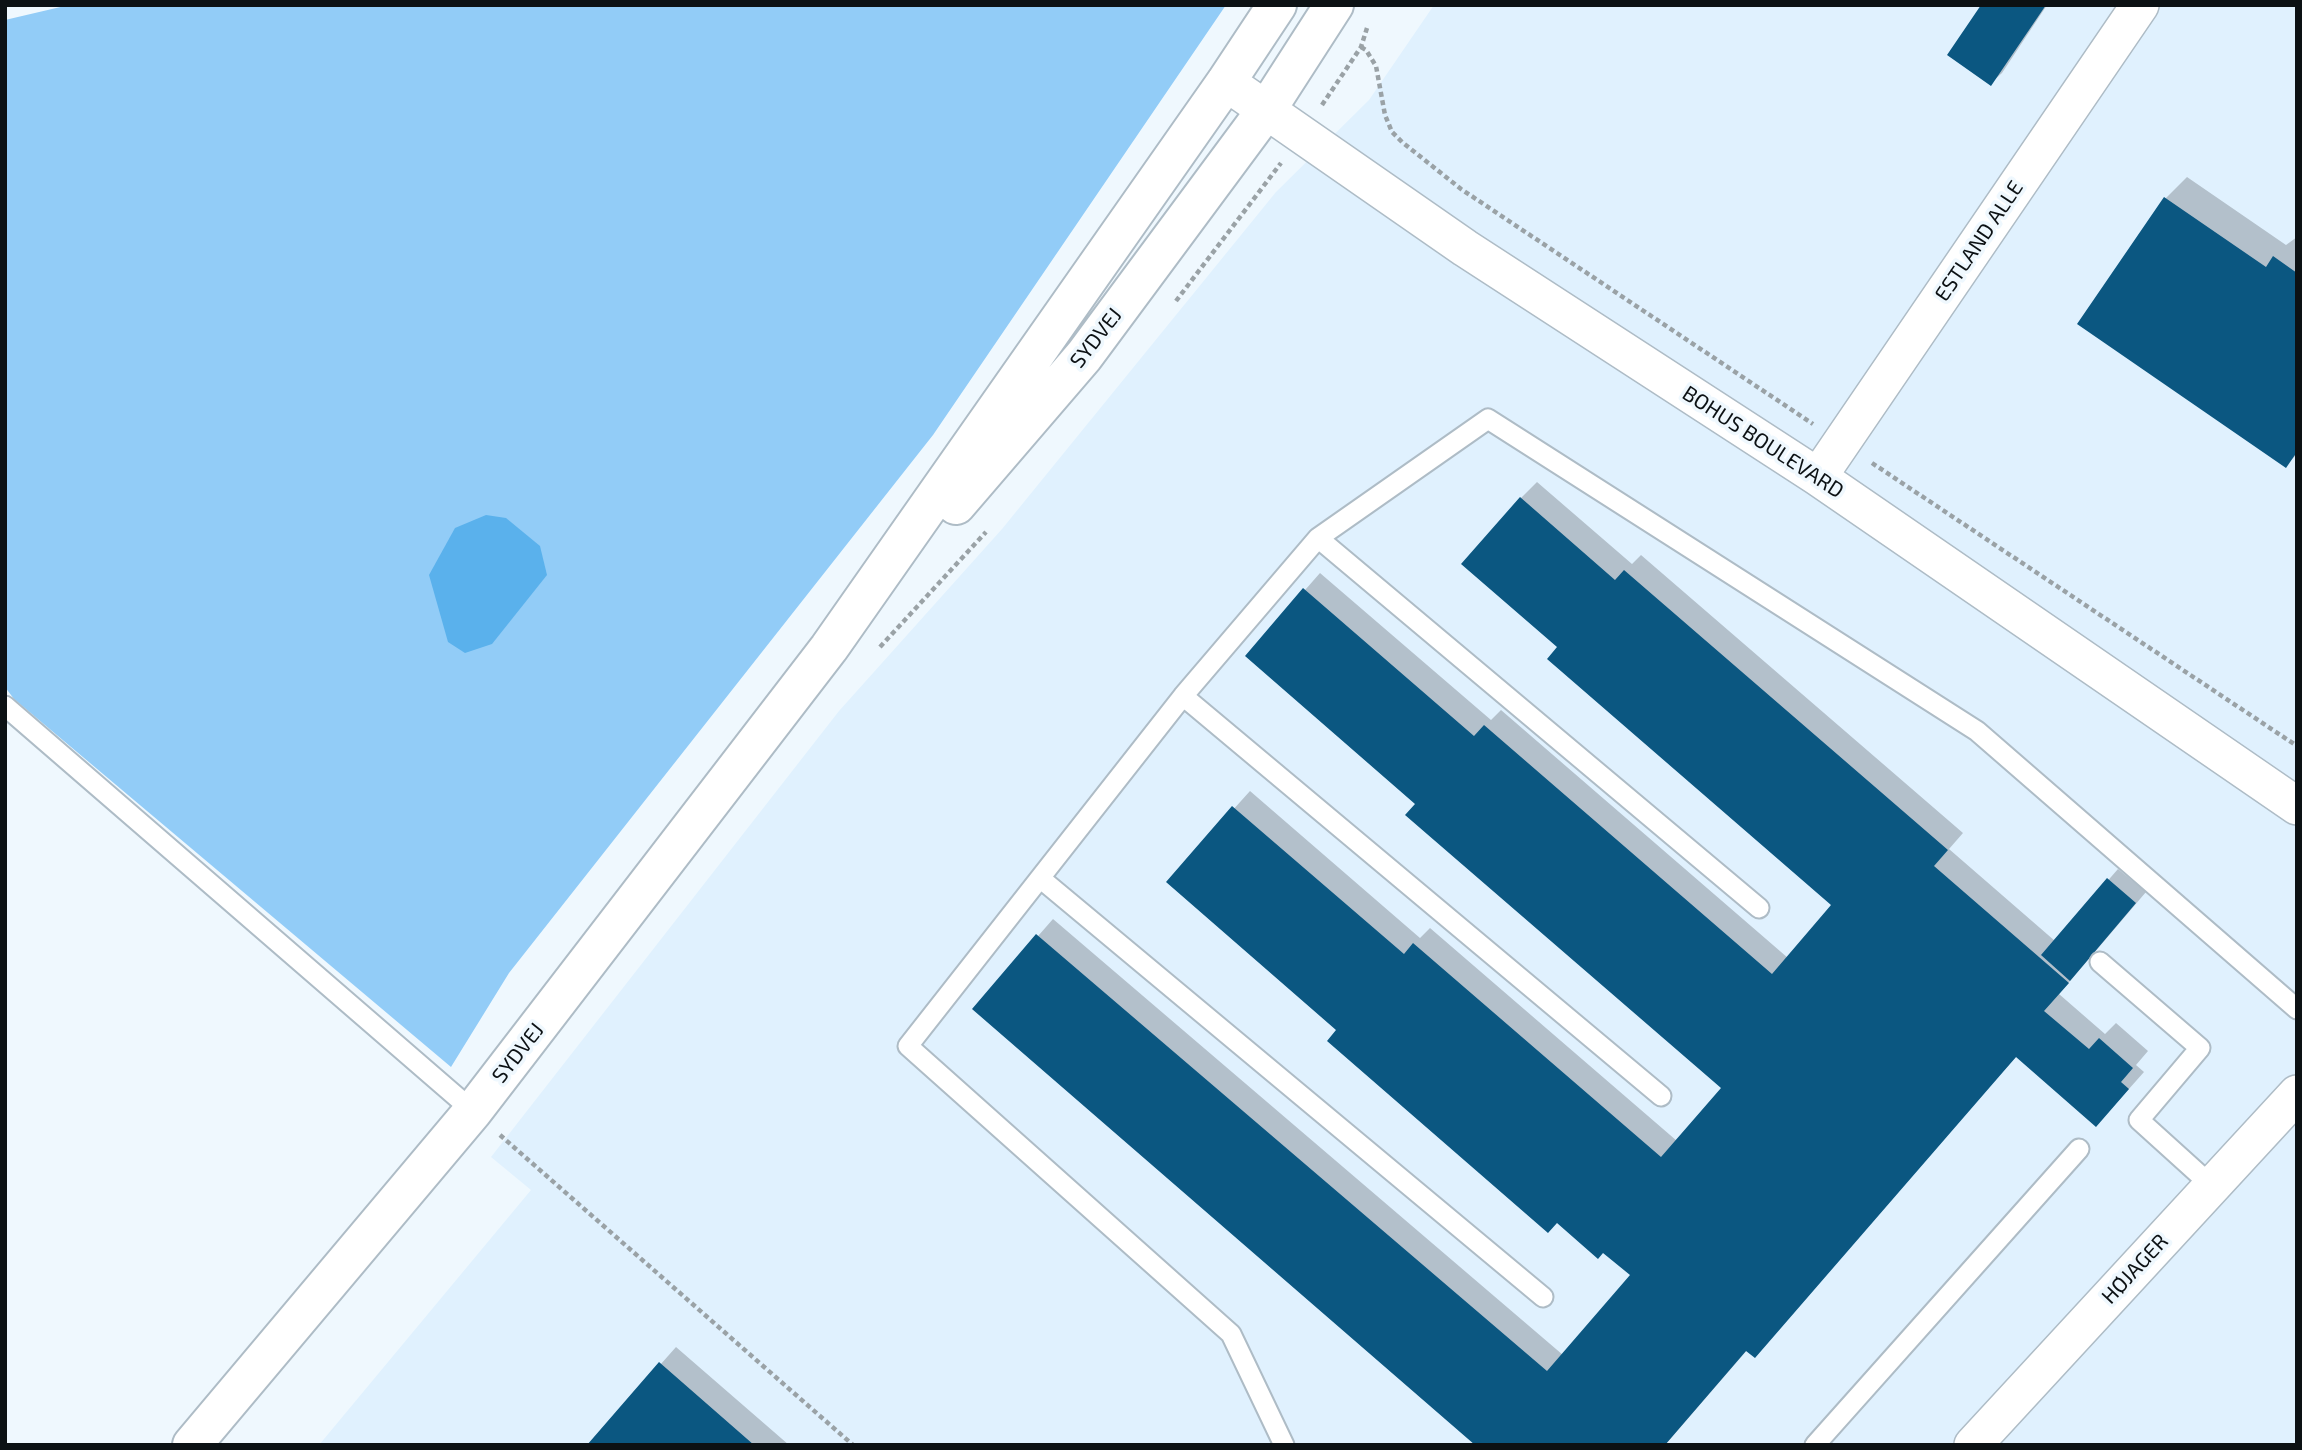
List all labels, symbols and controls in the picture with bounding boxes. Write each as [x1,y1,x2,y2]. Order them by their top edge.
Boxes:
street label: ESTLAND ALLE [1930,176,2028,306]
street label: SYDVEJ [1065,303,1127,373]
street label: BOHUS BOULEVARD [1678,380,1848,504]
street label: SYDVEJ [487,1018,549,1088]
street label: HØJAGER [2096,1229,2174,1309]

